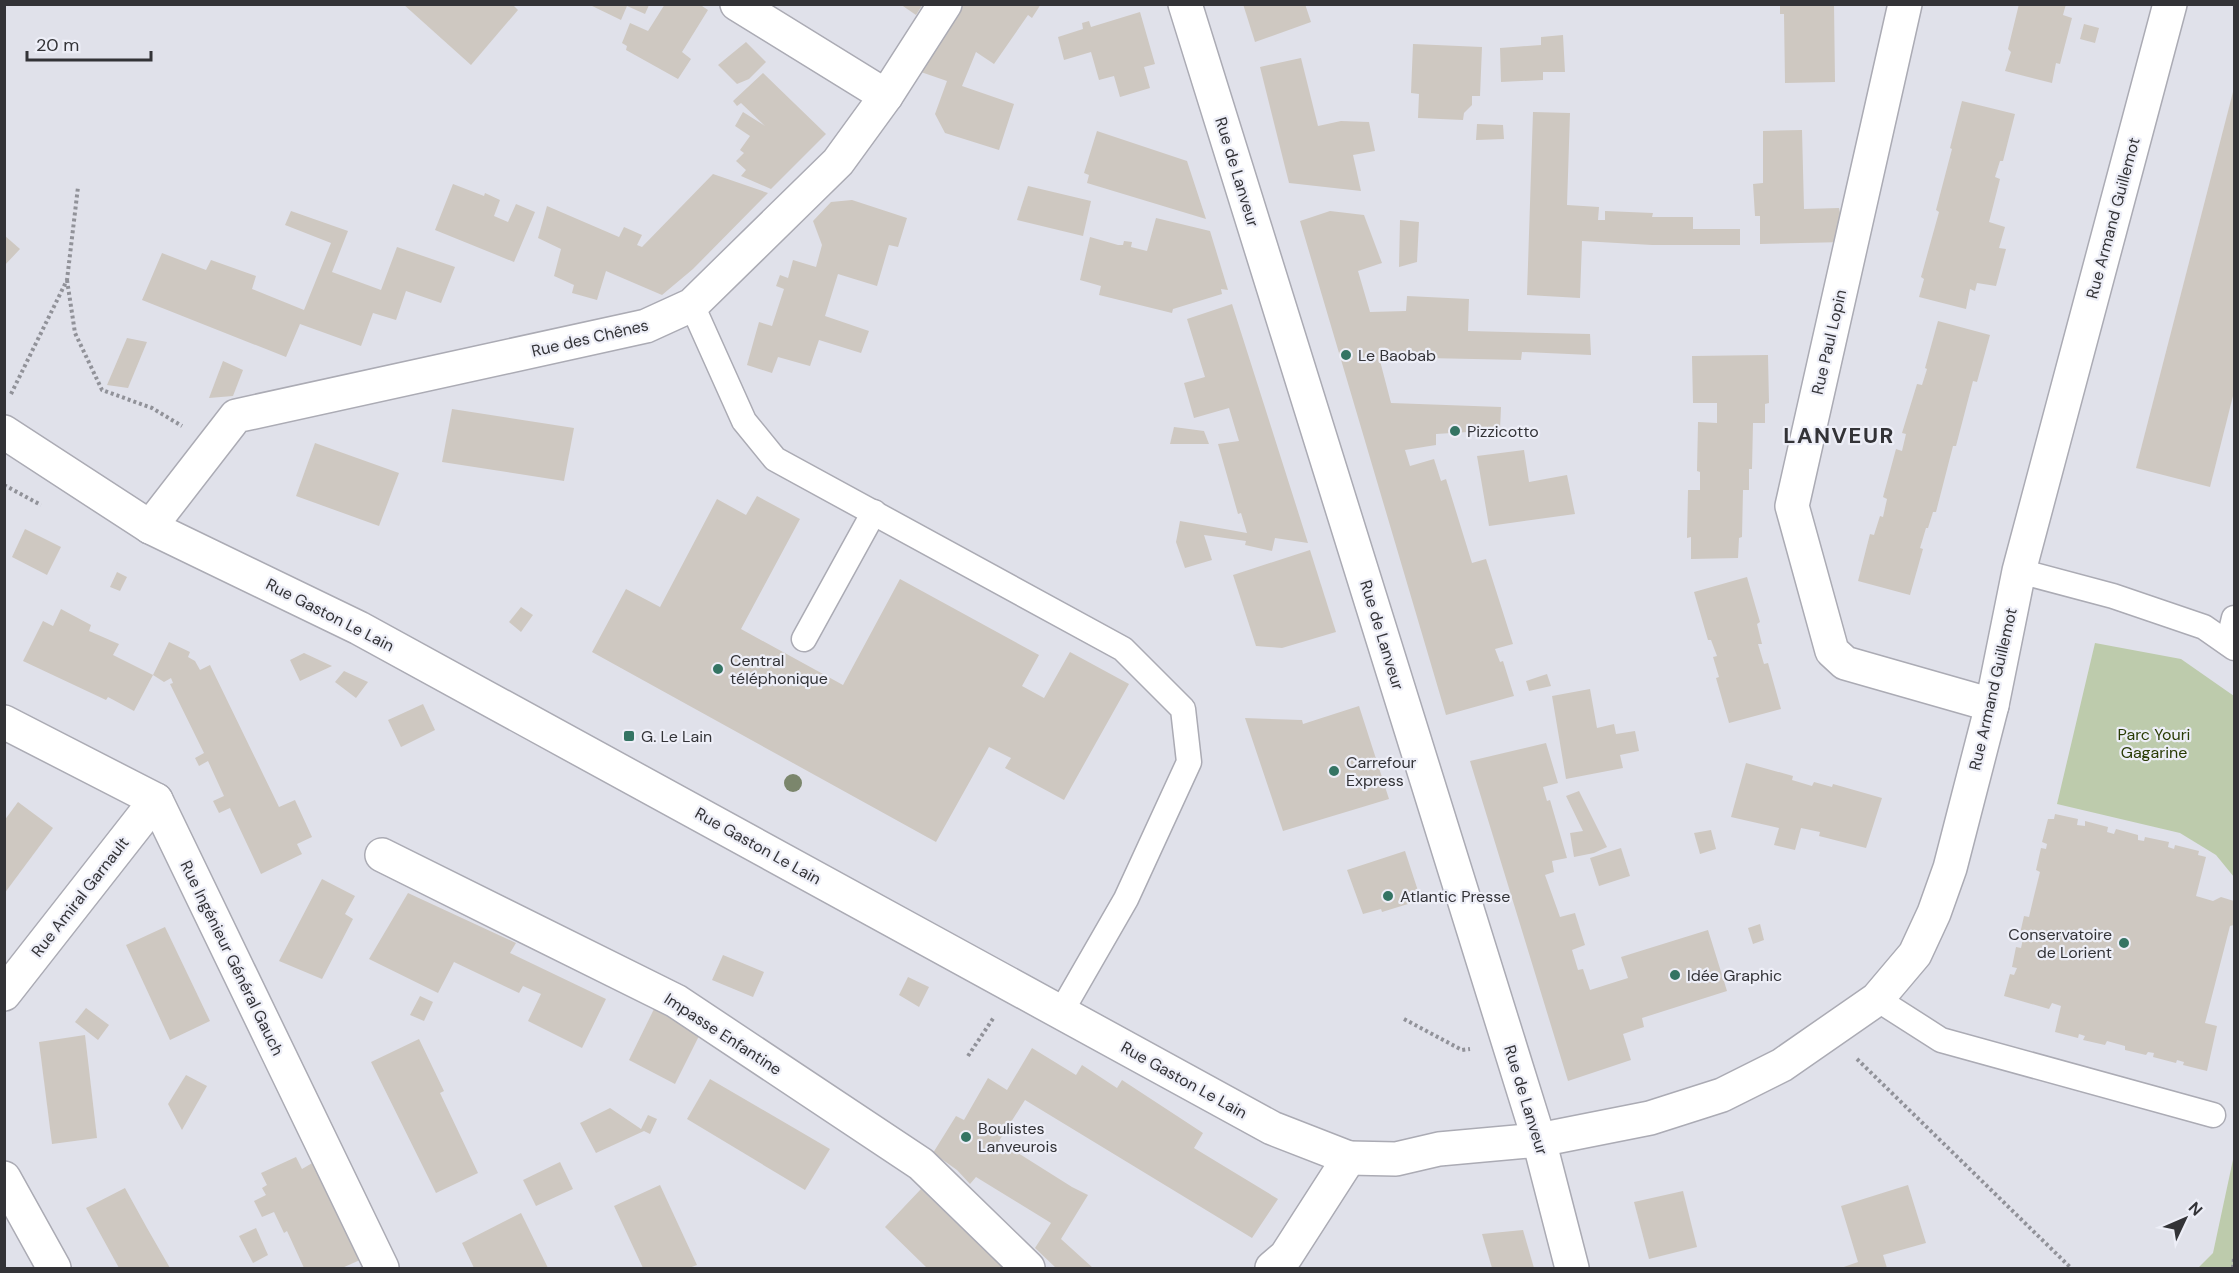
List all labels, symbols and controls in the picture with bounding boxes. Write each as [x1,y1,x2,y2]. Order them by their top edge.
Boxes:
scale bar [27,24,152,62]
text: 20 m [36,33,79,57]
street label: Rue de Lanveur [1210,115,1264,230]
street label: Rue Armand Guillemot [2081,135,2145,301]
street label: Rue Paul Lopin [1807,287,1851,397]
street label: Rue des Chênes [529,314,651,362]
place label: Le Baobab [1358,345,1436,366]
marker: Le Baobab [1339,348,1353,362]
place label: Pizzicotto [1467,421,1539,442]
district label: LANVEUR [1783,421,1895,450]
marker: Pizzicotto [1448,424,1462,438]
street label: Rue Gaston Le Lain [262,574,398,656]
street label: Rue de Lanveur [1355,578,1409,693]
street label: Rue Armand Guillemot [1964,606,2022,772]
place label: Central téléphonique [730,650,828,689]
marker: Central téléphonique [711,662,725,676]
park label: Parc Youri Gagarine [2118,724,2190,763]
place label: G. Le Lain [641,726,712,747]
marker: G. Le Lain [622,729,636,743]
place label: Carrefour Express [1346,752,1417,791]
marker: Carrefour Express [1327,764,1341,778]
street label: Rue Gaston Le Lain [691,803,825,889]
street label: Rue Amiral Garnault [27,833,133,961]
street label: Rue Ingénieur Général Gauch [176,857,288,1059]
place label: Atlantic Presse [1400,886,1510,907]
marker: Atlantic Presse [1381,889,1395,903]
place label: Conservatoire de Lorient [2008,924,2112,963]
marker: Conservatoire de Lorient [2117,936,2131,950]
place label: Idée Graphic [1687,965,1782,986]
marker: Idée Graphic [1668,968,1682,982]
street label: Impasse Enfantine [660,988,786,1080]
street label: Rue Gaston Le Lain [1117,1037,1251,1123]
street label: Rue de Lanveur [1499,1043,1553,1158]
place label: Boulistes Lanveurois [978,1118,1057,1157]
marker: Boulistes Lanveurois [959,1130,973,1144]
north arrow [2155,1189,2215,1249]
text: N [2184,1197,2207,1220]

